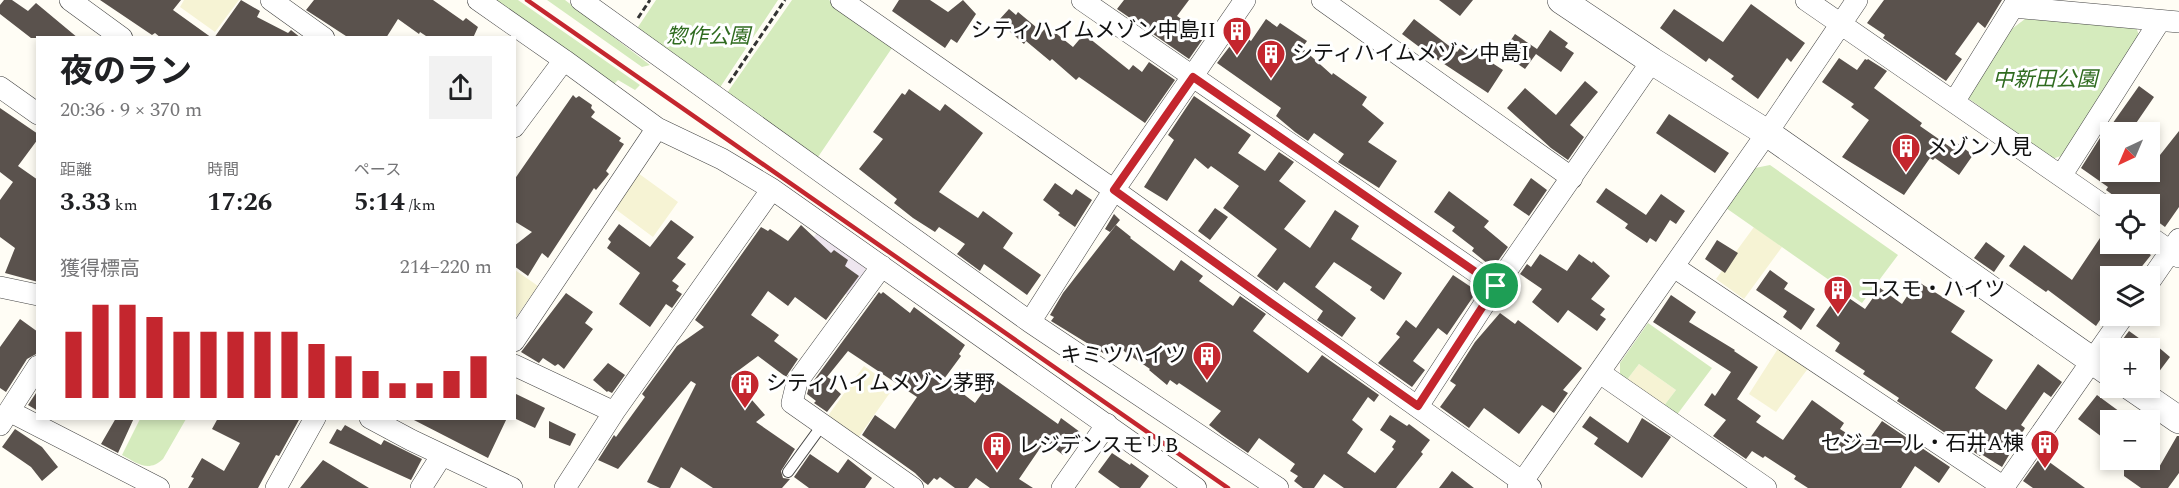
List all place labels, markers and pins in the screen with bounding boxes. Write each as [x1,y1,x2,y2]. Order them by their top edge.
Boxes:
place label: シティハイムメゾン中島II [971,15,1216,47]
building icon: シティハイムメゾン中島II [1221,15,1253,57]
building icon: シティハイムメゾン中島I [1255,38,1287,80]
place label: シティハイムメゾン中島I [1292,38,1529,70]
building icon: メゾン人見 [1890,132,1922,174]
place label: メゾン人見 [1927,132,2032,164]
pin [1470,260,1521,311]
building icon: コスモ・ハイツ [1822,274,1854,316]
place label: コスモ・ハイツ [1859,274,2006,306]
place label: キミツハイツ [1060,340,1186,372]
building icon: キミツハイツ [1191,340,1223,382]
building icon: シティハイムメゾン茅野 [729,368,761,410]
place label: シティハイムメゾン茅野 [766,368,995,400]
place label: セジュール・石井A棟 [1821,428,2024,460]
building icon: セジュール・石井A棟 [2029,428,2061,470]
building icon: レジデンスモリB [981,430,1013,472]
place label: レジデンスモリB [1018,430,1178,462]

